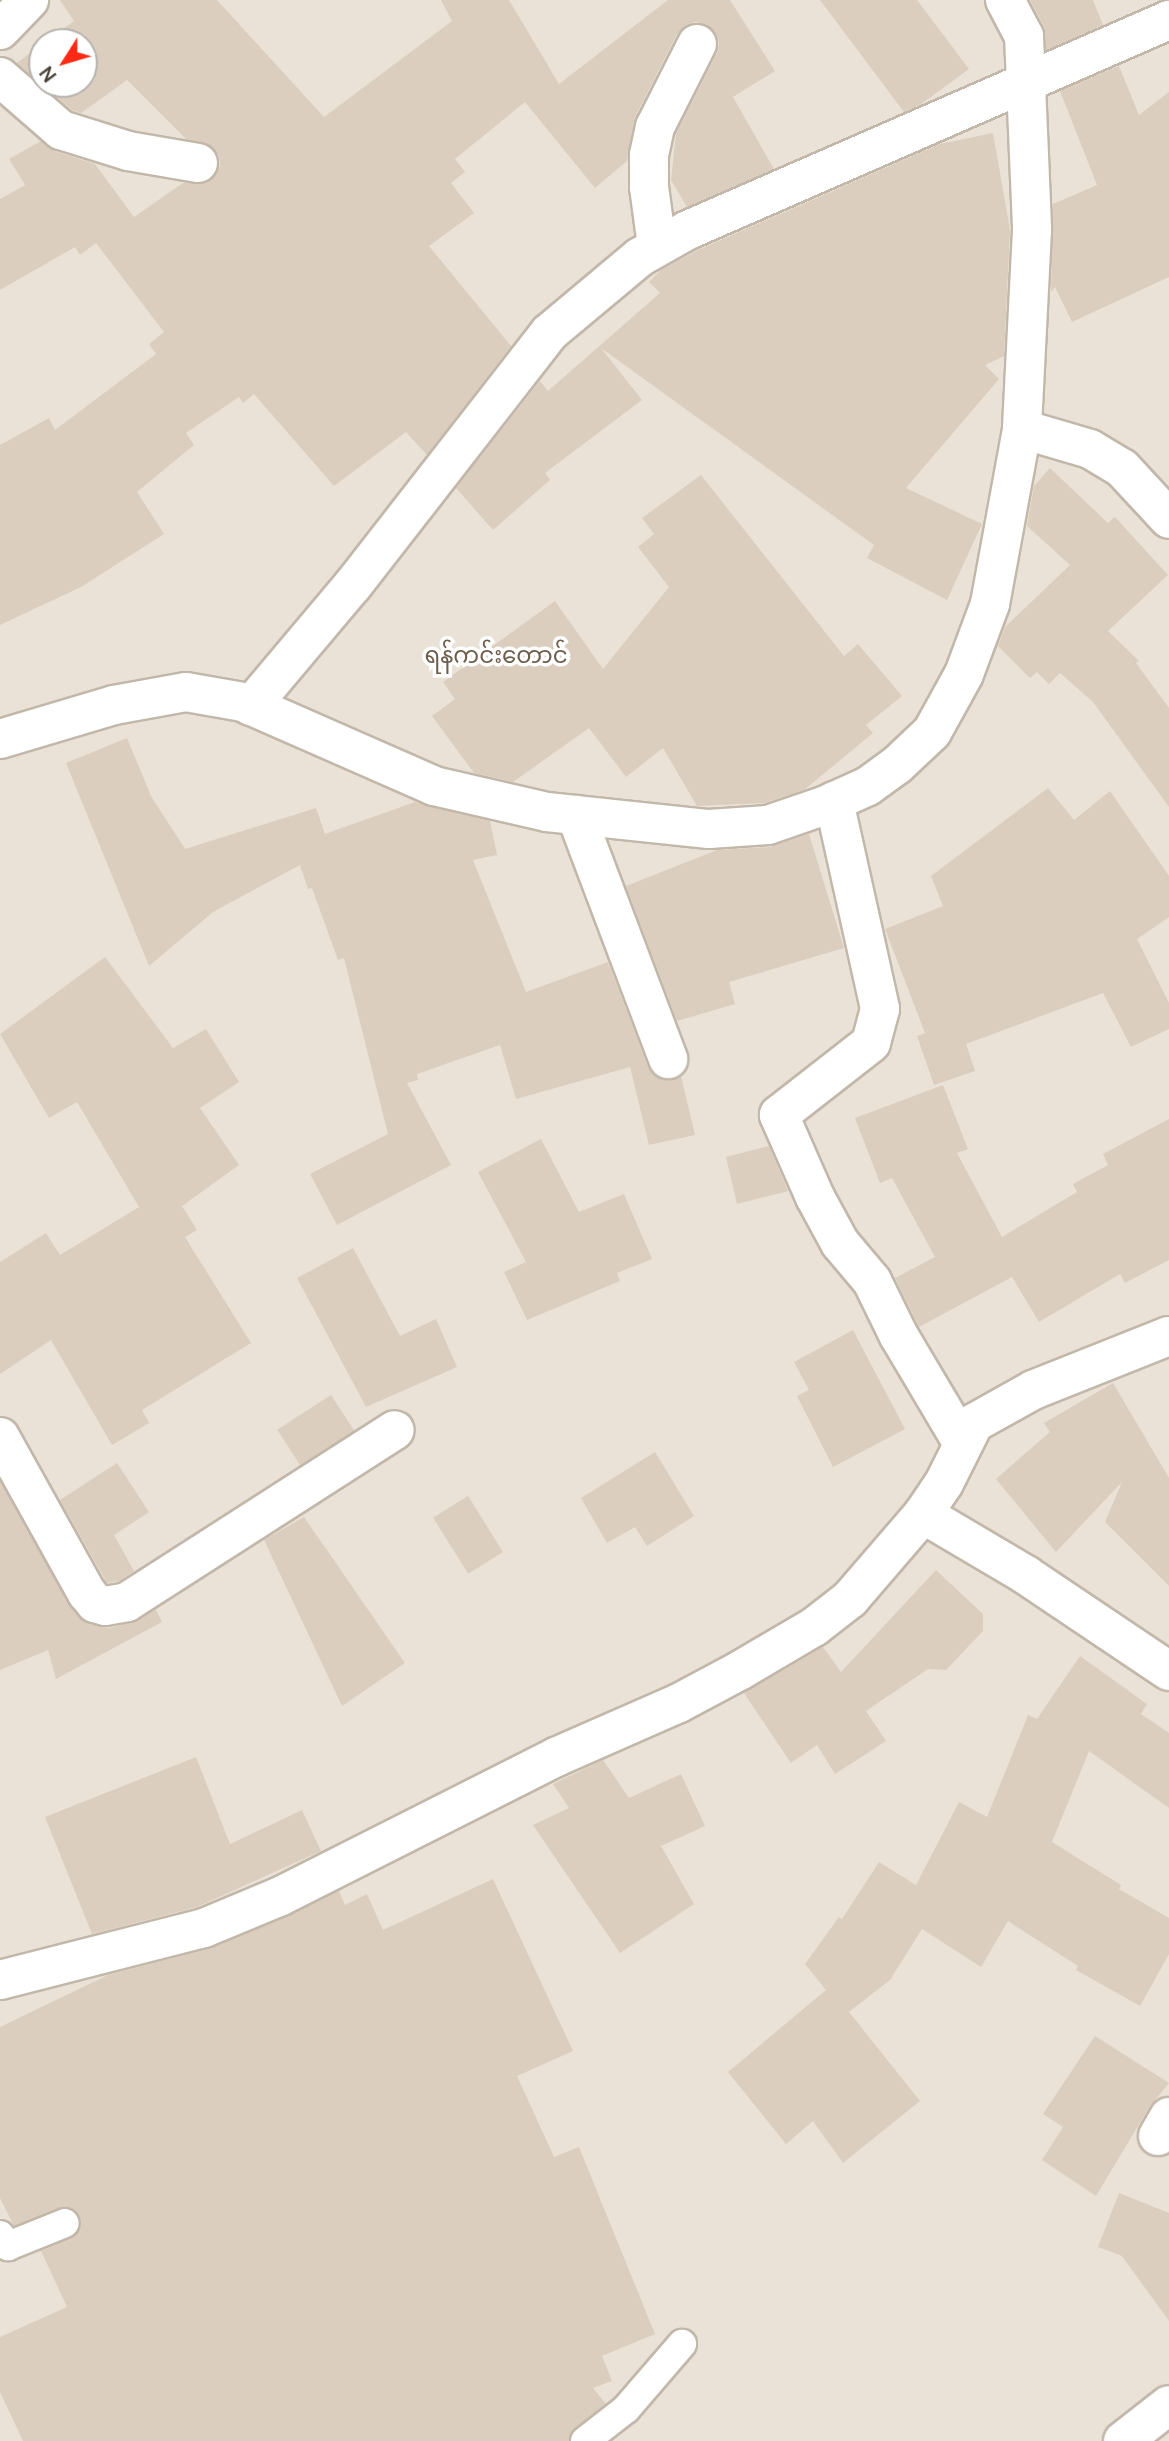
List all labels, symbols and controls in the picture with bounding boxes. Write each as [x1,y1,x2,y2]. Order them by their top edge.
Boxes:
north arrow [28,28,98,98]
text: N [33,61,62,88]
district label: ရန်ကင်းတောင် [424,640,568,668]

